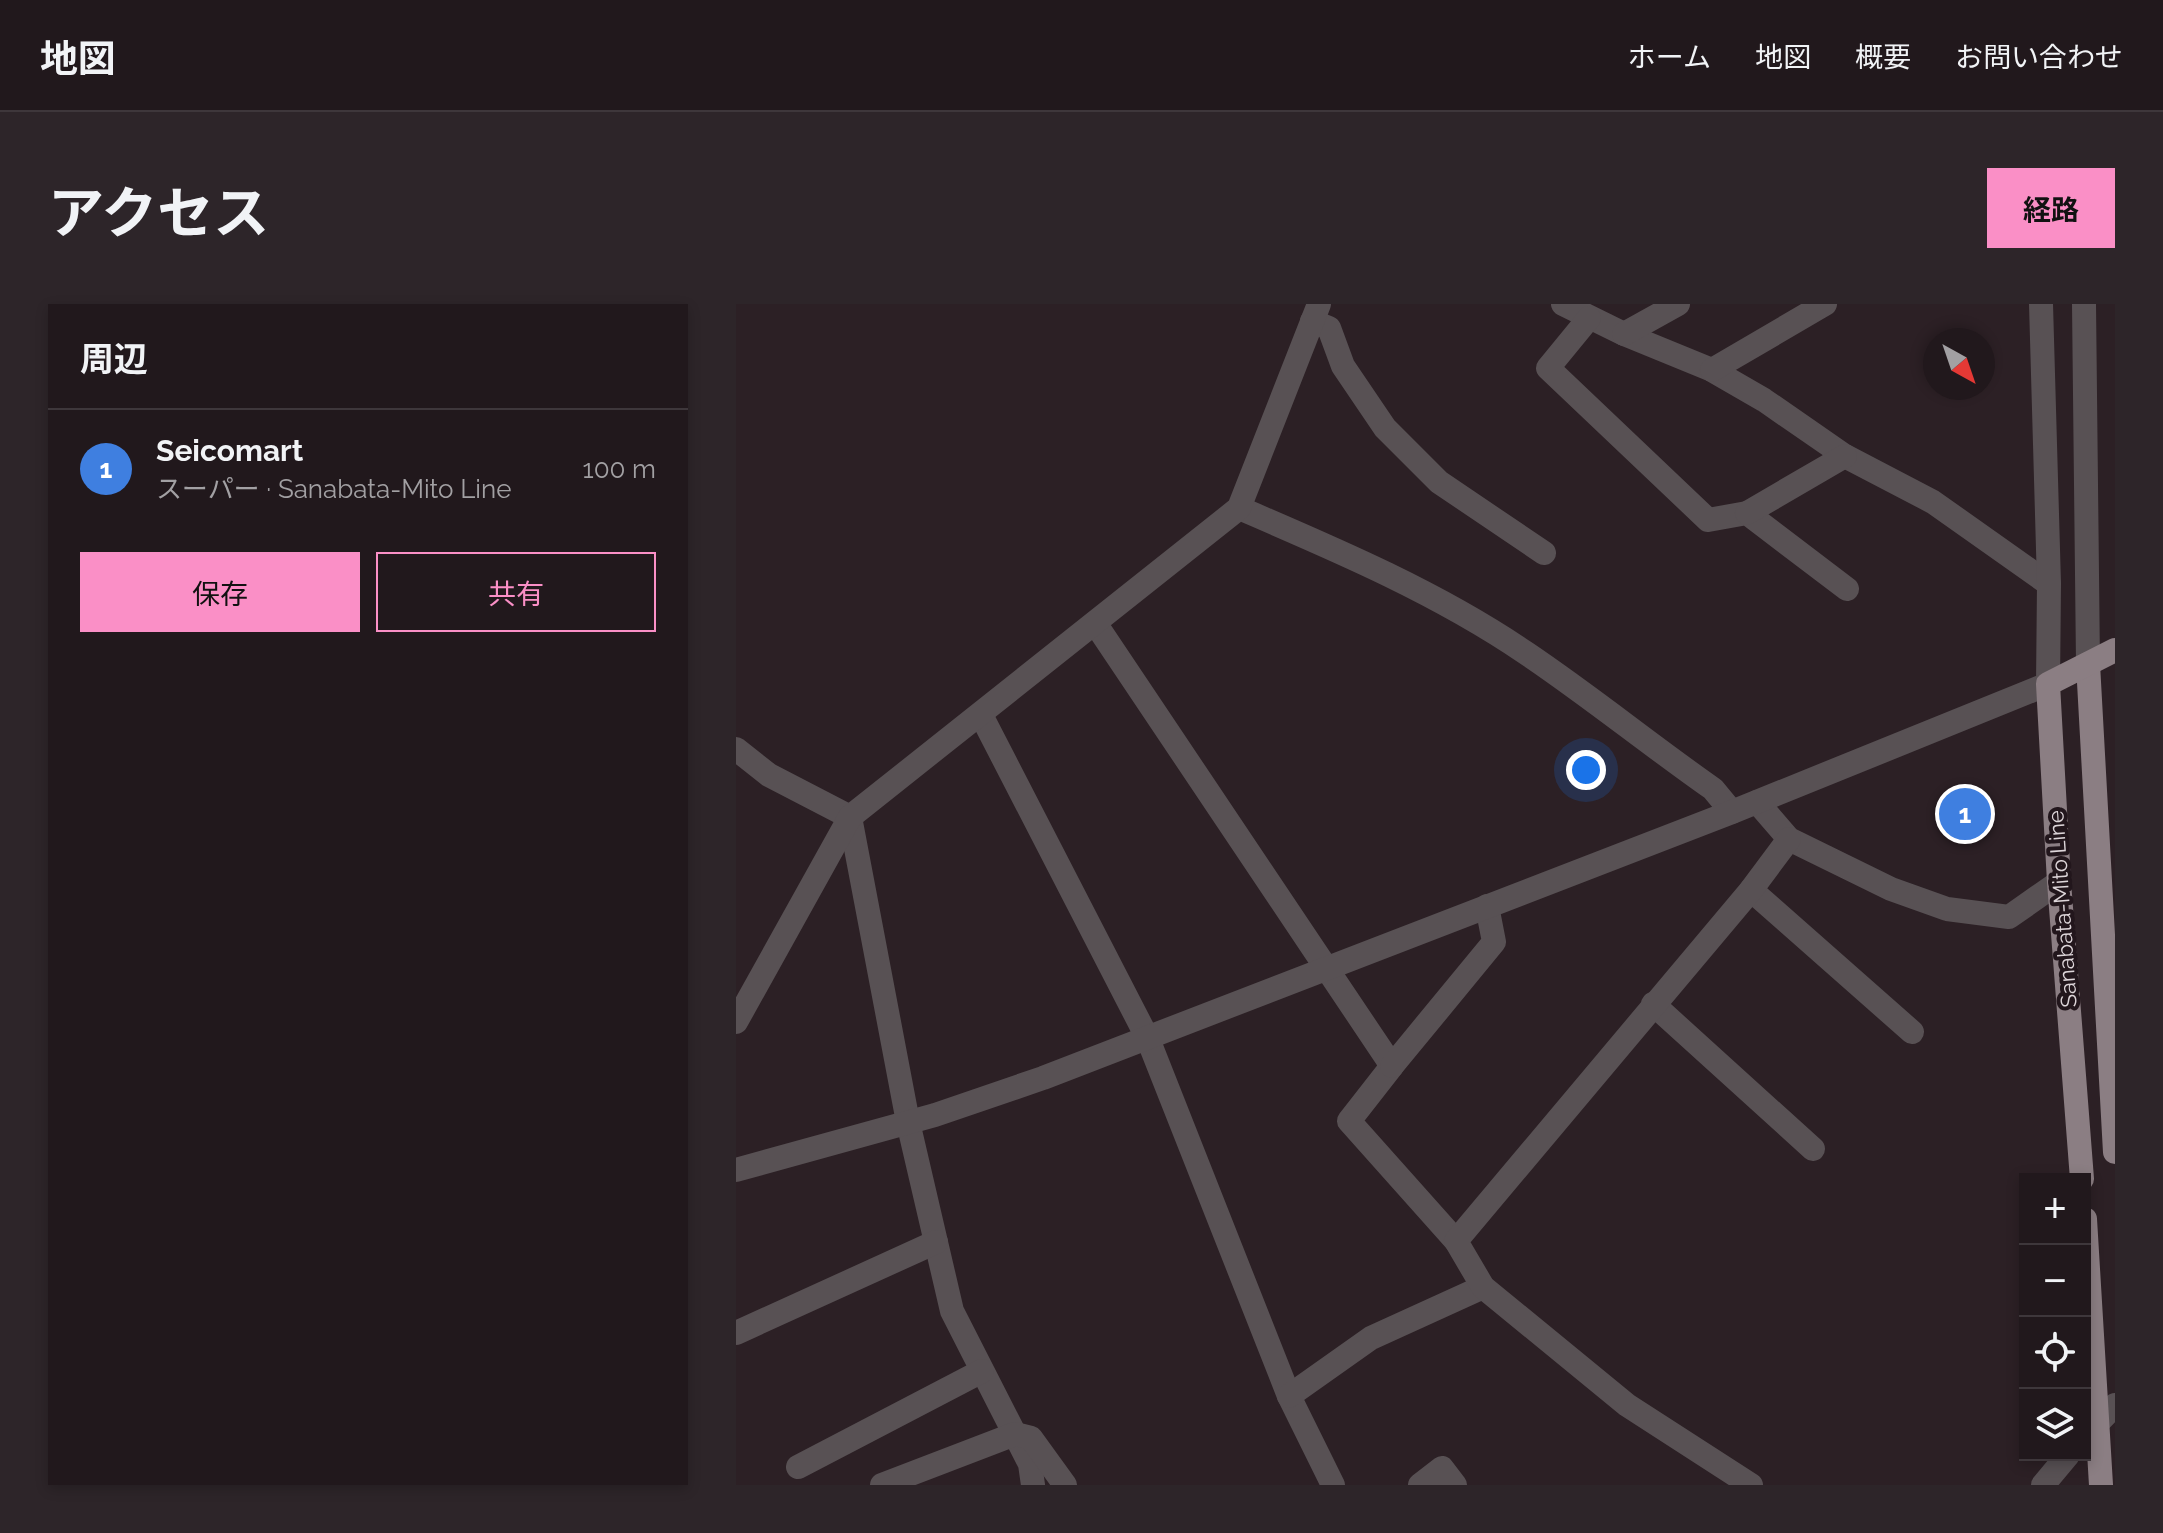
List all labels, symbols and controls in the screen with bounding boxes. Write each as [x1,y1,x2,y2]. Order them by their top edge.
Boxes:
text: 地図 [40,36,116,81]
text: ホーム [1628,41,1711,74]
text: 地図 [1755,41,1811,74]
text: 概要 [1855,41,1911,74]
text: お問い合わせ [1955,41,2123,74]
button: 経路 [1987,168,2115,248]
text: アクセス [48,180,269,246]
north arrow [1923,328,1995,400]
text: 周辺 [80,339,148,379]
text: Seicomart [156,433,303,468]
text: 1 [100,454,112,484]
text: 100 m [583,454,656,484]
text: スーパー · Sanabata-Mito Line [156,474,511,504]
button: 保存 [80,552,360,632]
button: 共有 [376,552,656,632]
your location [1566,750,1606,790]
pin: 1 [1939,784,1991,844]
street label: Sanabata-Mito Line [2042,809,2082,1008]
map controls [2019,1173,2091,1461]
button: + [2019,1173,2091,1245]
button: − [2019,1245,2091,1317]
button: locate [2019,1317,2091,1389]
button: layers [2019,1389,2091,1461]

